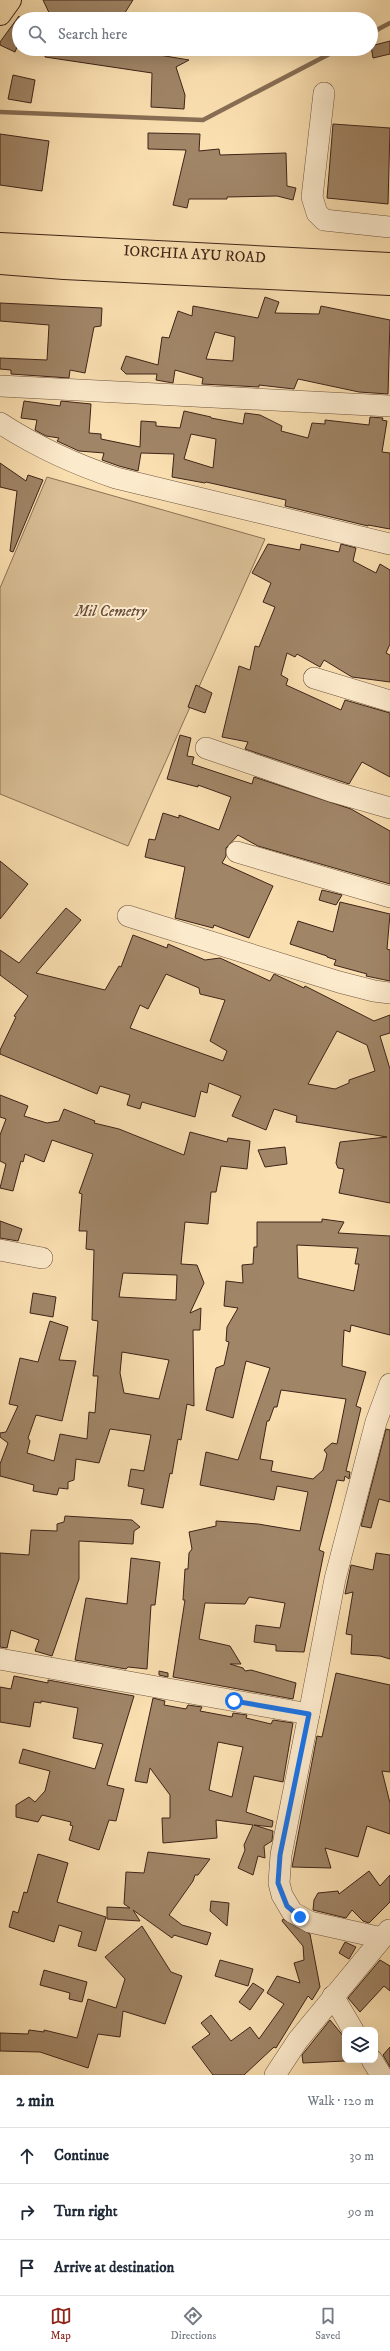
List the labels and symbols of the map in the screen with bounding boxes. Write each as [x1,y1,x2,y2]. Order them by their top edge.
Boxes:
street label: IORCHIA AYU ROAD [123,241,267,267]
park label: Mil Cemetry [74,602,148,621]
route start [225,1692,243,1710]
route end [291,1908,309,1926]

